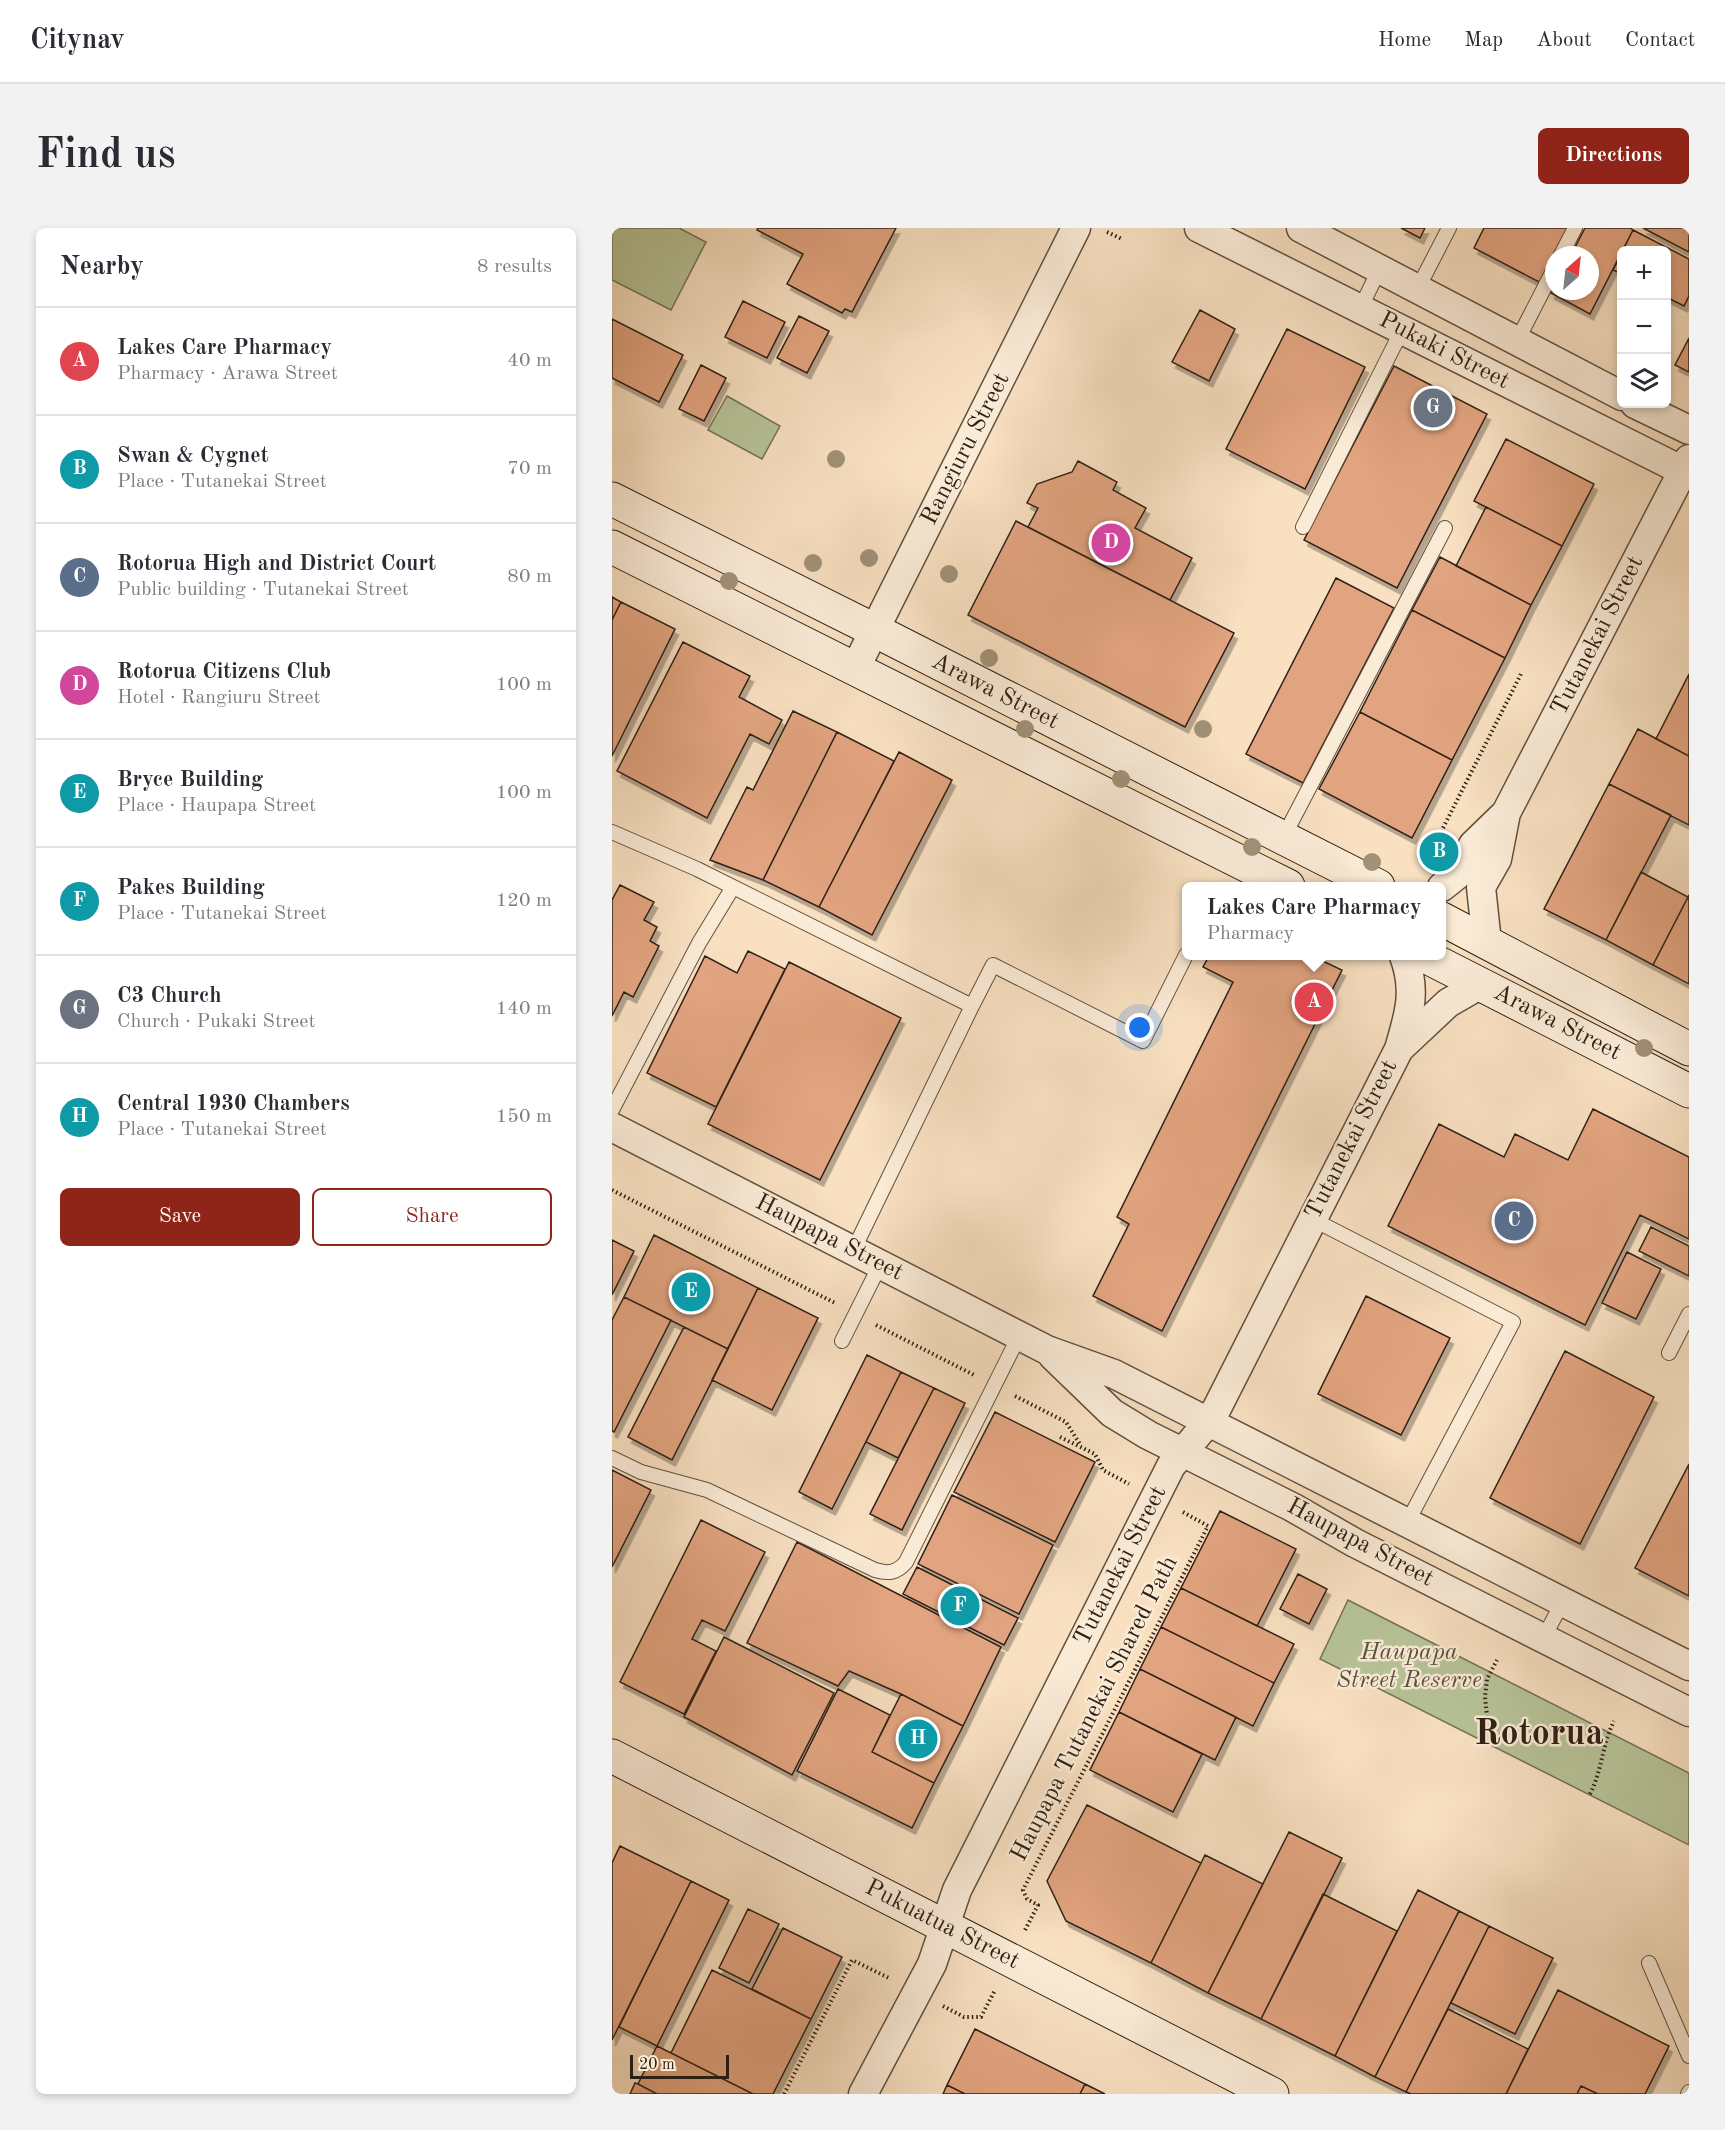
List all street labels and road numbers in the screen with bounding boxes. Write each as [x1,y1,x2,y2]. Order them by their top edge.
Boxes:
street label: Pukaki Street [1375,308,1513,394]
street label: Rangiuru Street [917,369,1015,529]
street label: Tutanekai Street [1548,552,1648,720]
street label: Arawa Street [927,650,1063,734]
street label: Arawa Street [1489,981,1625,1065]
street label: Tutanekai Street [1302,1056,1402,1224]
street label: Haupapa Street [751,1190,907,1286]
street label: Tutanekai Street [1071,1482,1171,1650]
street label: Haupapa Street [1283,1494,1437,1592]
street label: Haupapa Tutanekai Shared Path [1007,1552,1183,1866]
street label: Pukuatua Street [861,1876,1023,1974]

